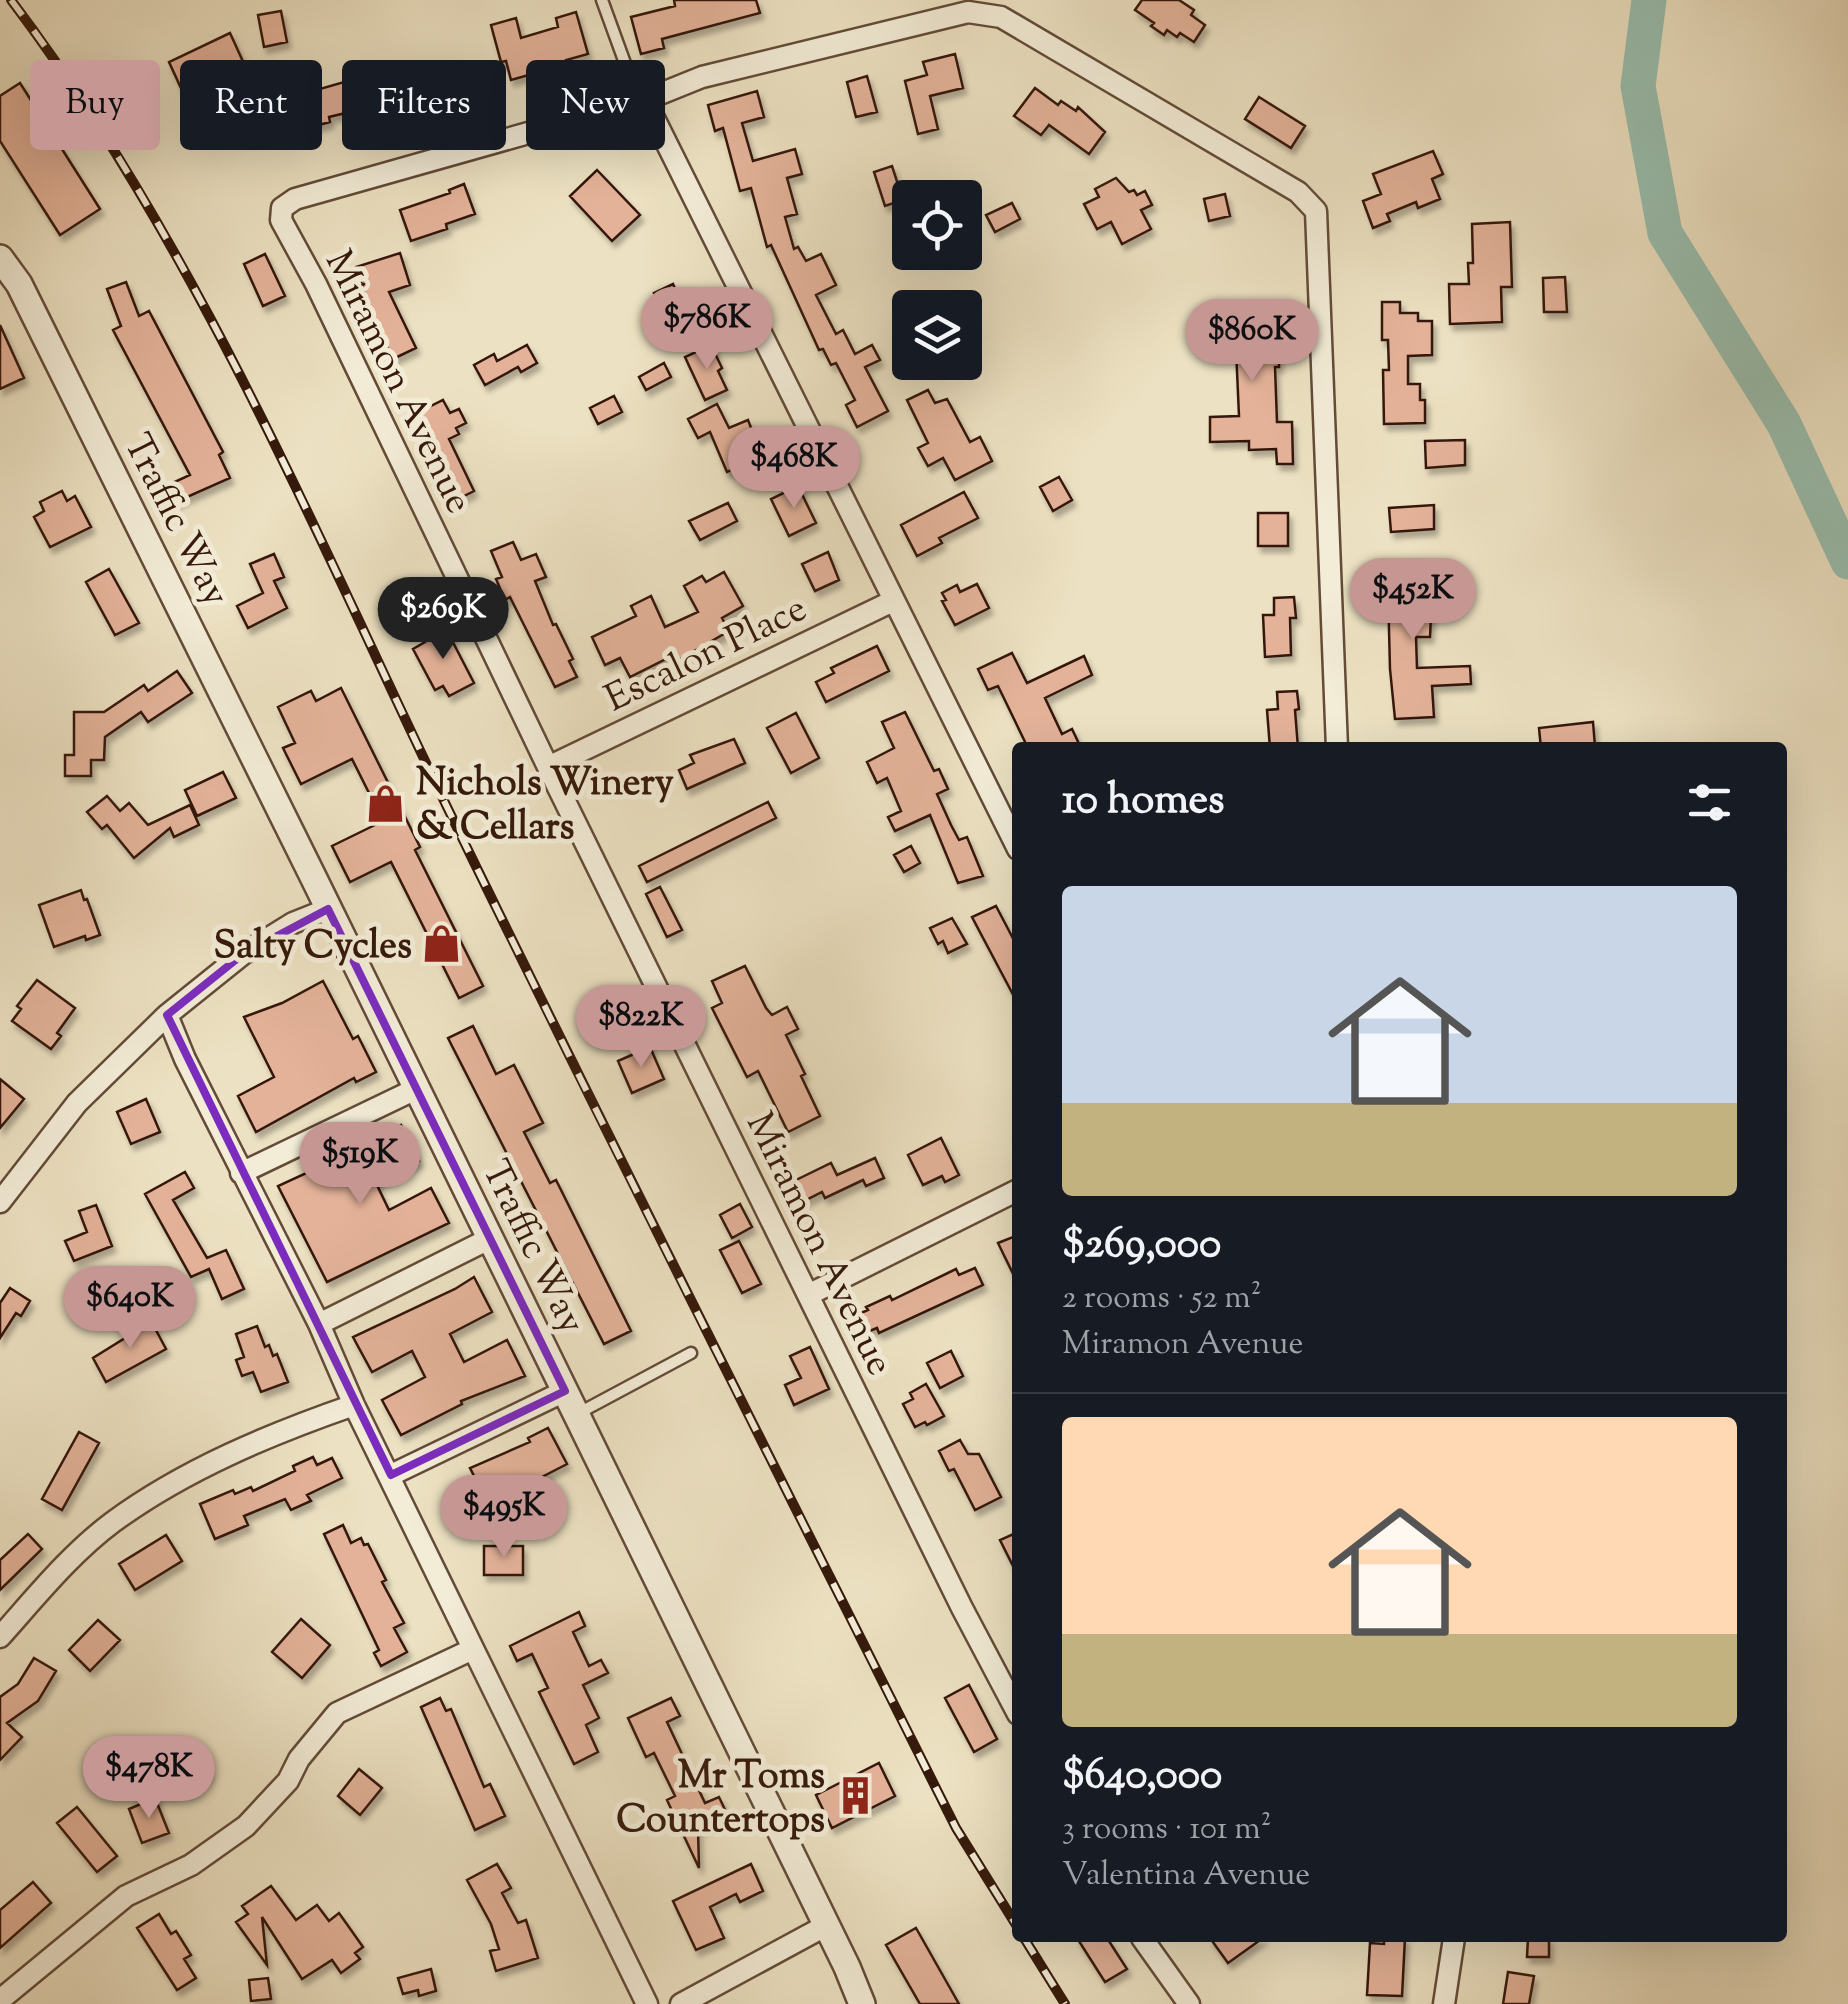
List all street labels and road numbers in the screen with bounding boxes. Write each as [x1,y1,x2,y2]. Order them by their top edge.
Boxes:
street label: Miramon Avenue [309,242,483,523]
street label: Traffic Way [108,425,241,616]
street label: Escalon Place [597,584,817,728]
street label: Miramon Avenue [730,1104,904,1385]
street label: Traffic Way [466,1152,597,1344]

